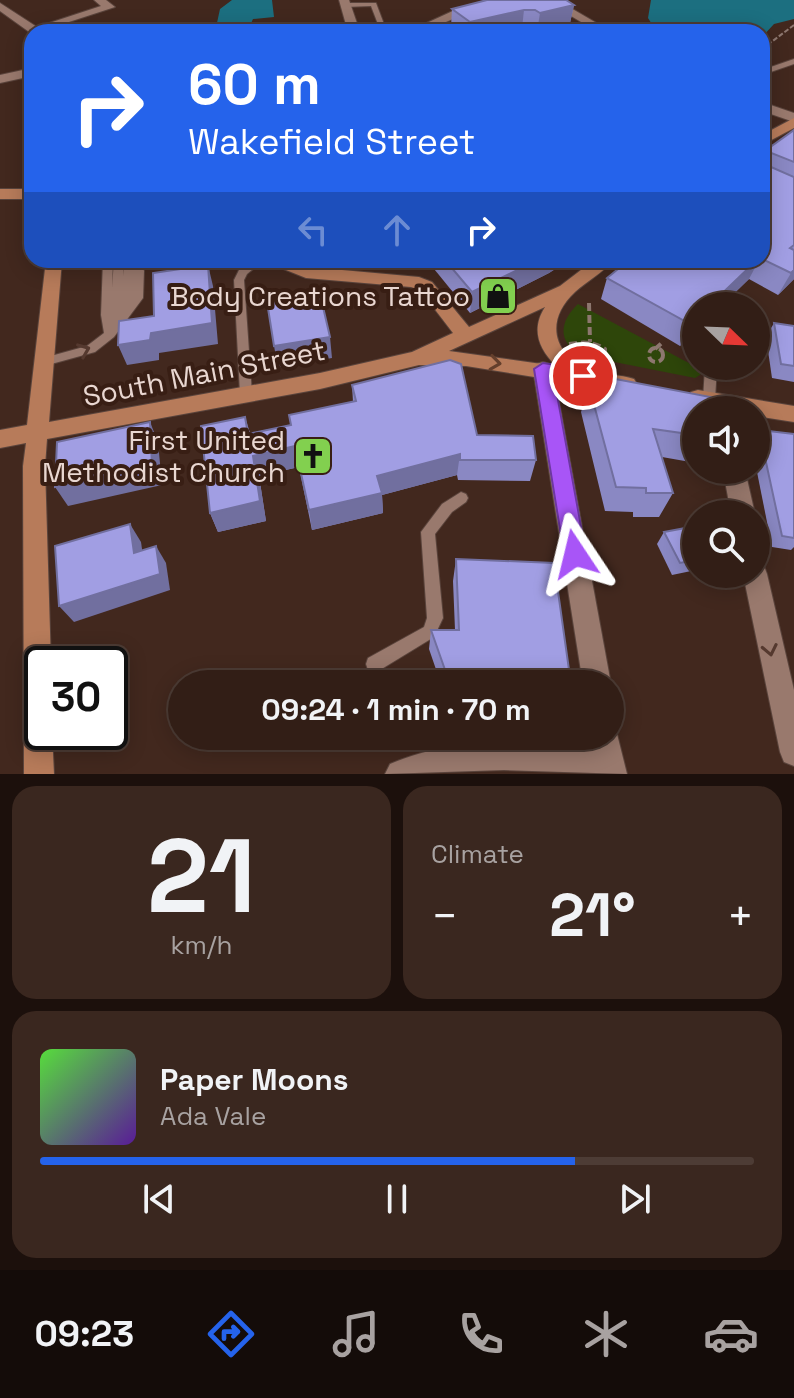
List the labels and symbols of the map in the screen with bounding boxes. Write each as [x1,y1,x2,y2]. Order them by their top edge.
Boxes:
shop icon: Body Creations Tattoo [477,275,519,317]
place label: Body Creations Tattoo [170,278,470,314]
north arrow [682,292,770,380]
street label: South Main Street [80,332,328,414]
pin [549,342,617,410]
one-way arrow [76,344,90,360]
one-way arrow [488,354,502,371]
place label: First United Methodist Church [42,422,285,490]
church icon: First United Methodist Church [292,435,334,477]
position arrow [533,512,617,596]
one-way arrow [761,643,778,657]
speed limit sign: 30 [24,646,128,750]

